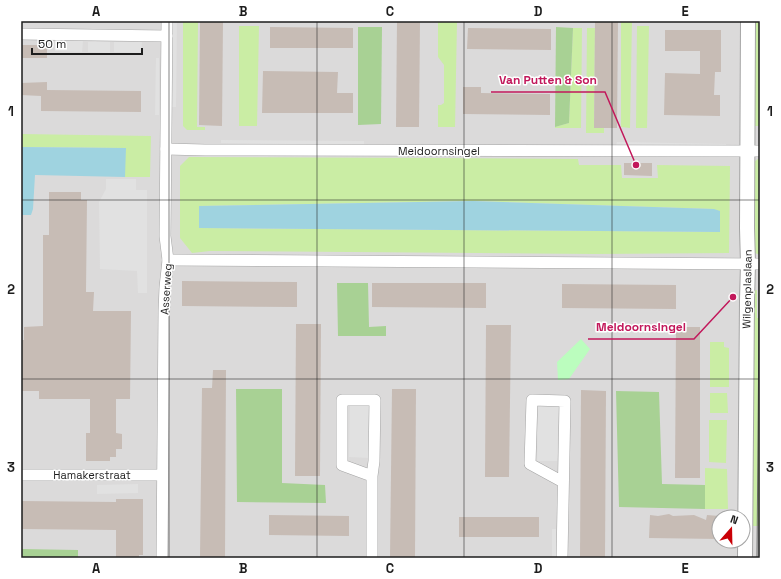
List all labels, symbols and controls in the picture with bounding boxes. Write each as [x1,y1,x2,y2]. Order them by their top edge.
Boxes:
text: A [92,3,101,20]
text: B [239,3,248,20]
text: C [386,3,394,20]
text: D [534,3,543,20]
text: E [681,3,689,20]
scale bar [32,30,142,56]
text: 50 m [38,36,66,52]
callout: Van Putten & Son [491,68,605,92]
text: Van Putten & Son [499,72,597,88]
text: 1 [8,103,14,120]
text: 1 [767,103,773,120]
street label: Meidoornsingel [398,144,480,158]
street label: Wilgenplaslaan [739,249,755,329]
street label: Asserweg [157,263,175,315]
text: 2 [7,281,15,298]
text: 2 [766,281,774,298]
callout: Meidoornsingel [588,315,694,339]
text: Meidoornsingel [596,319,686,335]
text: 3 [7,459,15,476]
text: 3 [766,459,774,476]
street label: Hamakerstraat [53,468,131,482]
north arrow [711,509,751,549]
text: N [729,512,740,527]
text: A [92,560,101,577]
text: B [239,560,248,577]
text: C [386,560,394,577]
text: D [534,560,543,577]
text: E [681,560,689,577]

